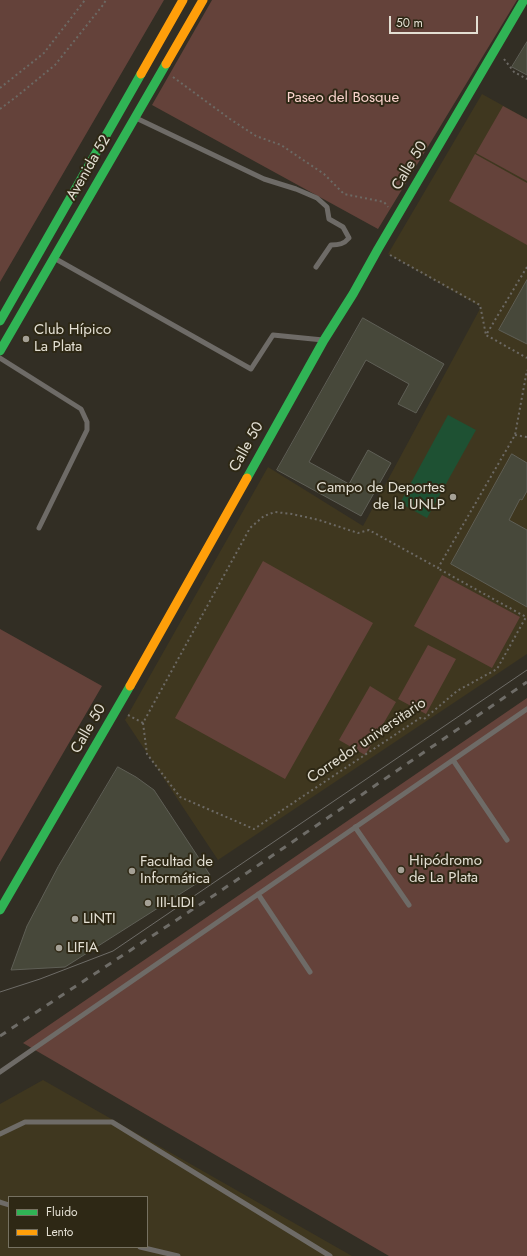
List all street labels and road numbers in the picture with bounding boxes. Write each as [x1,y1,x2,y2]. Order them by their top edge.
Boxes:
street label: Avenida 52 [63,132,115,204]
street label: Calle 50 [388,138,432,194]
street label: Calle 50 [226,419,268,475]
street label: Corredor universitario [304,695,430,787]
street label: Calle 50 [68,701,110,757]

